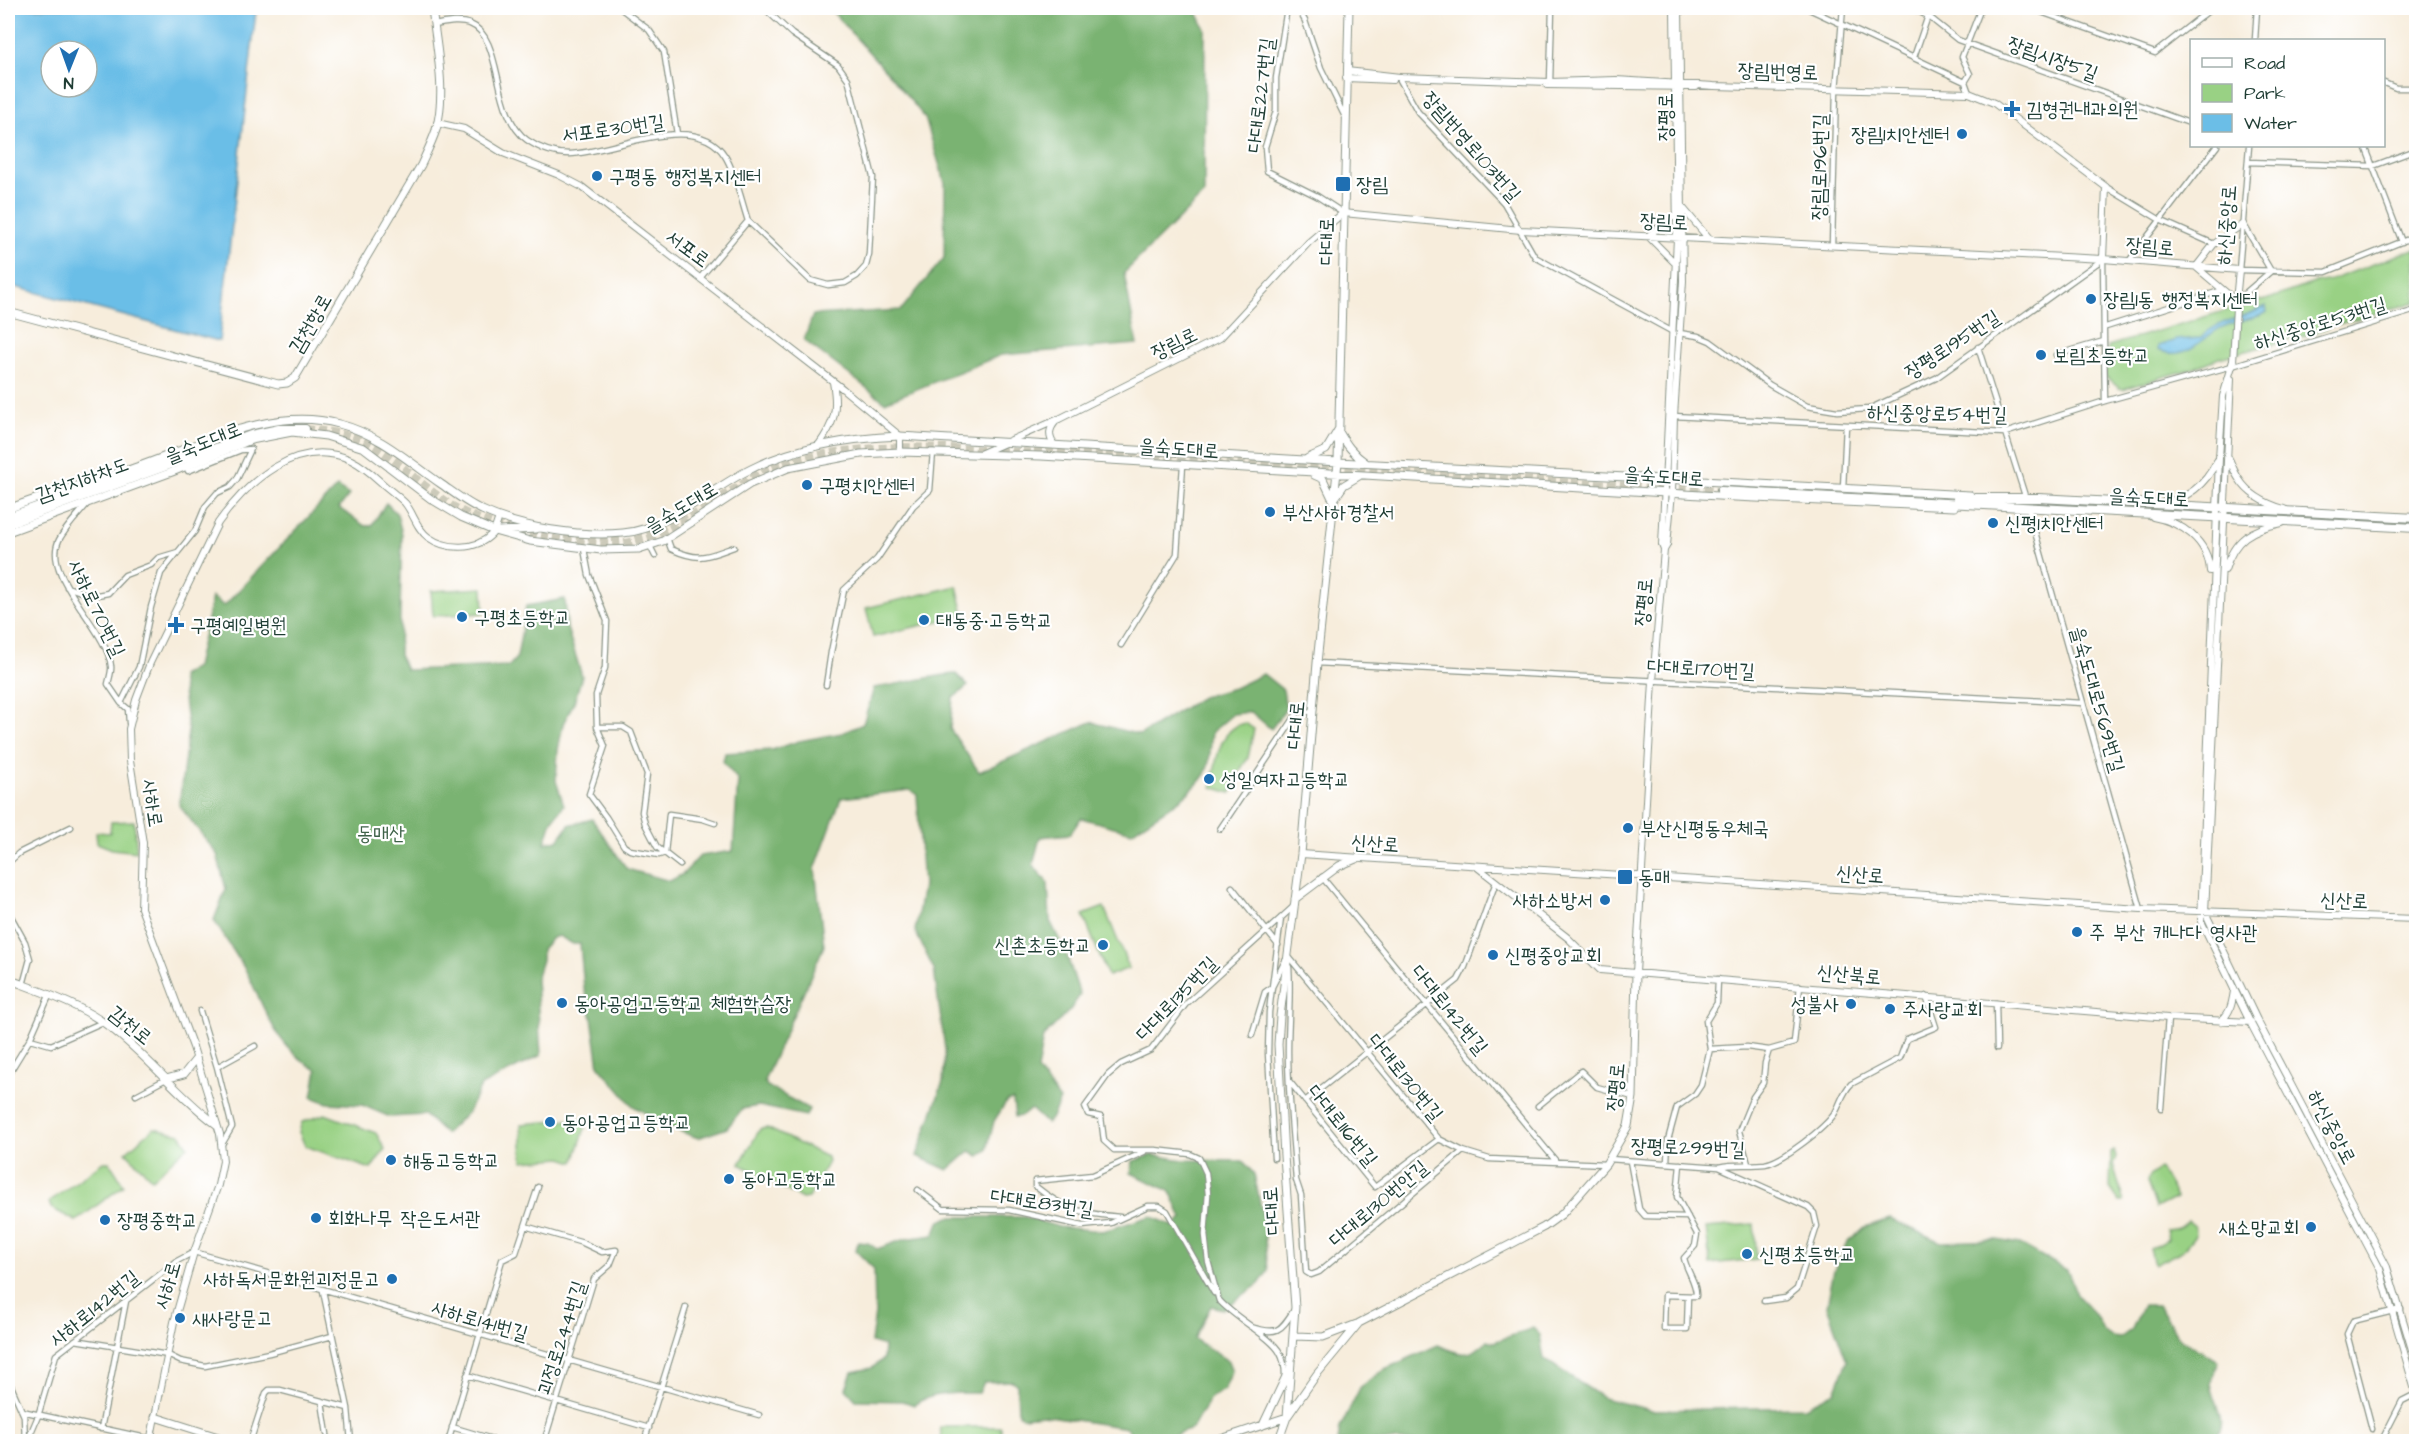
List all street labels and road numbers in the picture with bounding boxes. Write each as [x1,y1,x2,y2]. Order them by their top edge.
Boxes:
street label: 장림시장5길 [2003,30,2102,88]
street label: 다대로227번길 [1240,36,1282,154]
street label: 장림번영로 [1737,57,1819,87]
street label: 장림번영로103번길 [1415,85,1527,208]
street label: 장평로 [1652,93,1680,141]
street label: 서포로30번길 [560,108,666,150]
street label: 장림로196번길 [1805,113,1835,221]
street label: 하신중앙로 [2210,184,2244,266]
street label: 장림로 [1639,207,1689,237]
street label: 다대로 [1313,217,1341,265]
street label: 서포로 [660,223,715,274]
street label: 장림로 [2125,231,2175,263]
street label: 감천항로 [283,289,339,358]
street label: 하신중앙로53번길 [2251,291,2390,357]
street label: 장평로195번길 [1899,304,2006,386]
street label: 장림로 [1147,321,1202,367]
street label: 하신중앙로54번길 [1867,399,2007,429]
street label: 을숙도대로 [161,415,246,471]
street label: 을숙도대로 [1138,432,1220,466]
street label: 감천지하차도 [32,450,132,510]
street label: 을숙도대로 [1623,460,1705,494]
street label: 을숙도대로 [640,475,723,541]
street label: 을숙도대로 [2108,482,2190,514]
street label: 사하로70번길 [60,555,132,662]
street label: 장평로 [1628,577,1660,627]
street label: 을숙도대로569번길 [2063,623,2131,776]
street label: 다대로170번길 [1646,652,1756,686]
street label: 다대로 [1280,700,1312,750]
street label: 사하로 [134,777,170,829]
street label: 신산로 [1350,828,1400,860]
street label: 신산로 [1835,859,1885,891]
street label: 신산로 [2319,886,2369,916]
street label: 다대로135번길 [1129,950,1224,1047]
street label: 신산북로 [1816,958,1882,992]
street label: 다대로142번길 [1404,959,1494,1060]
street label: 감천로 [103,1000,158,1052]
street label: 다대로130번길 [1361,1028,1449,1128]
street label: 장평로 [1600,1062,1632,1112]
street label: 다대로116번길 [1300,1079,1384,1173]
street label: 하신중앙로 [2300,1085,2362,1170]
street label: 장평로299번길 [1630,1132,1746,1164]
street label: 다대로130번안길 [1323,1154,1434,1254]
street label: 다대로83번길 [989,1182,1095,1224]
street label: 다대로 [1256,1186,1288,1236]
street label: 사하로 [148,1258,188,1312]
street label: 사하로142번길 [44,1264,145,1354]
street label: 괴정로244번길 [530,1277,594,1399]
street label: 사하로141번길 [428,1294,531,1348]

